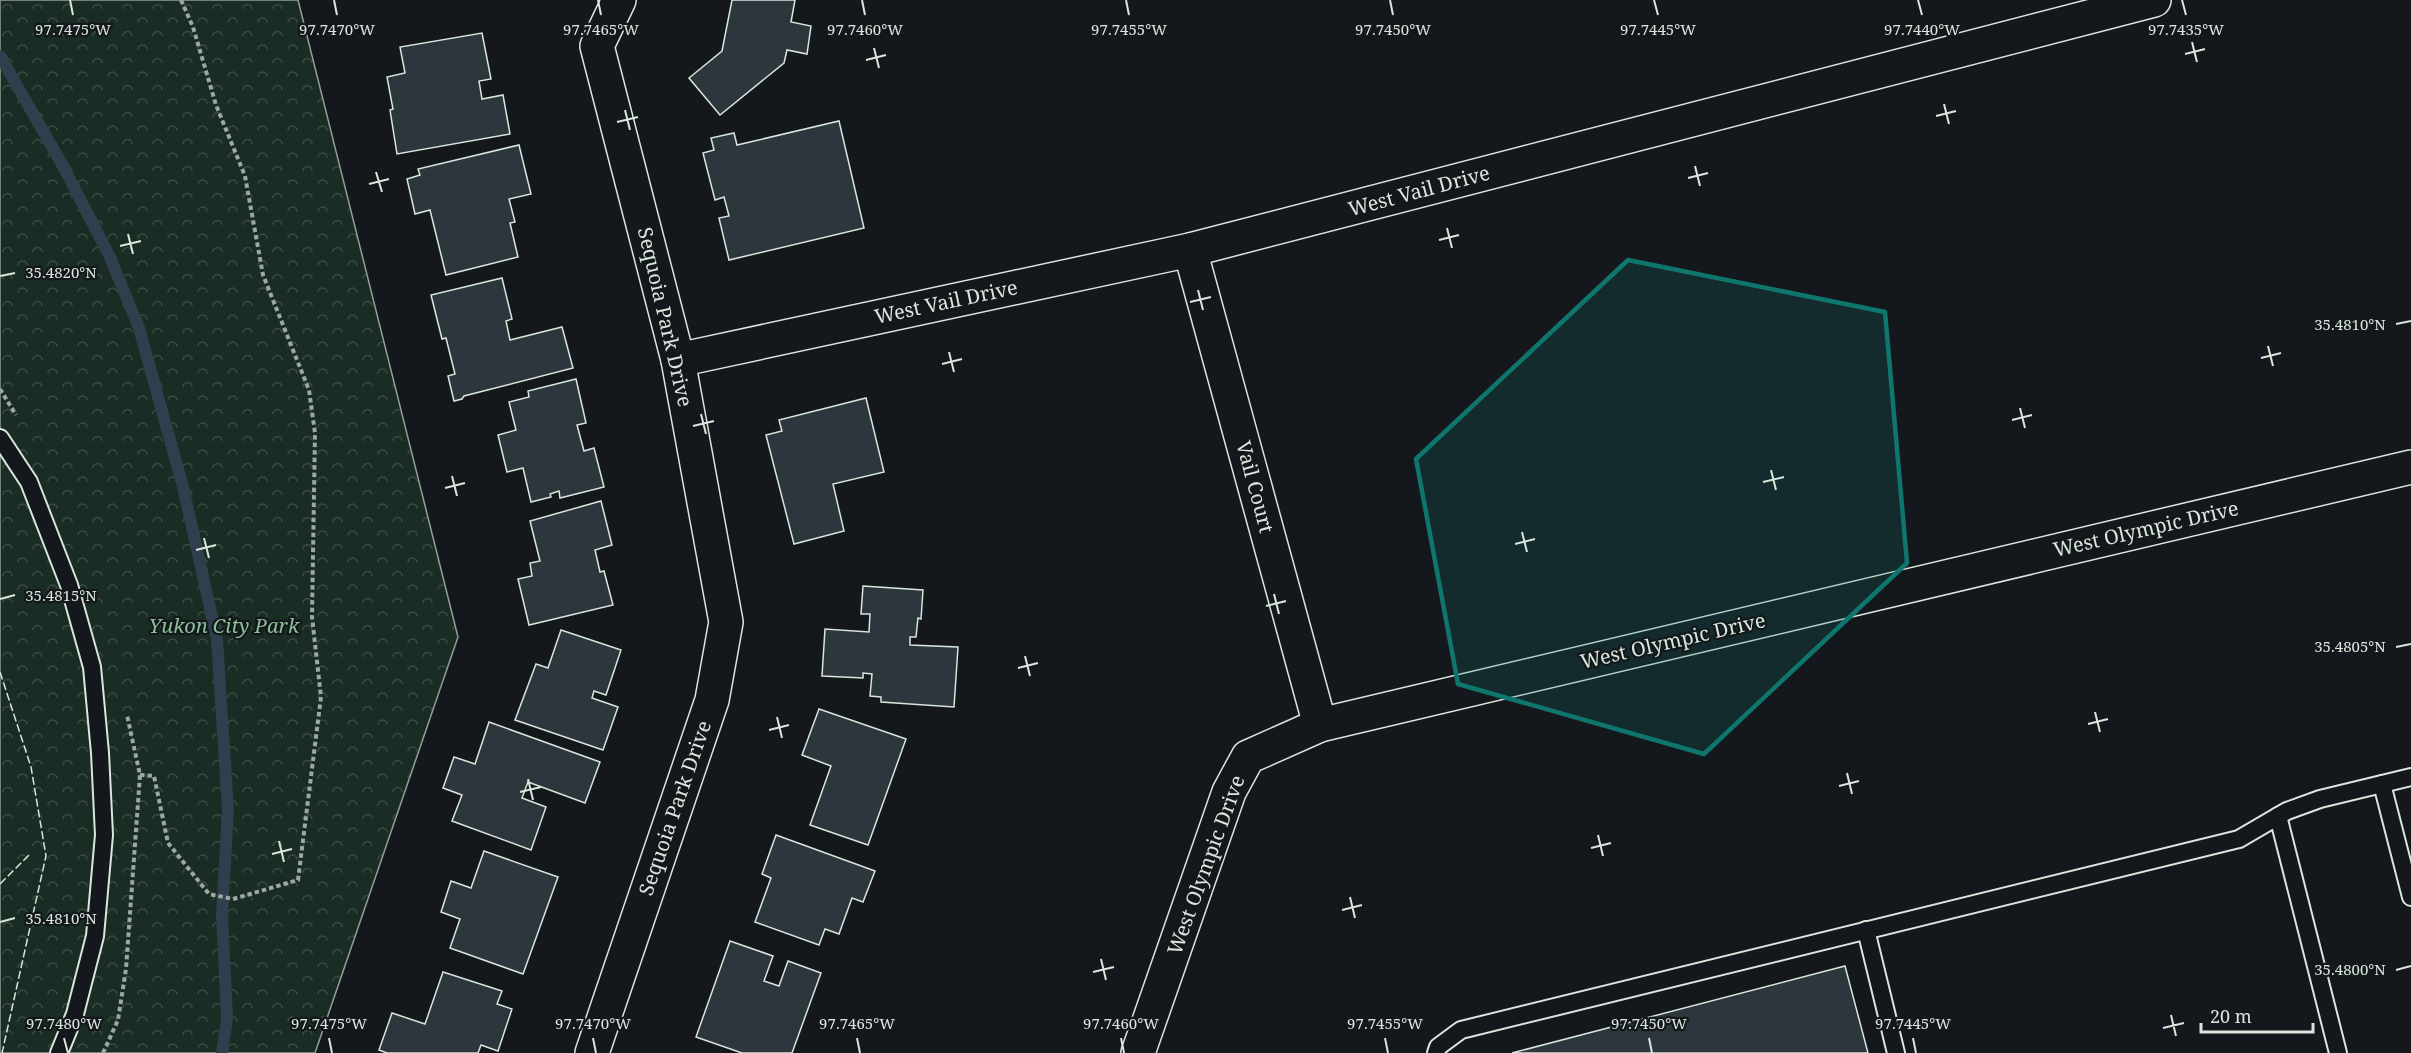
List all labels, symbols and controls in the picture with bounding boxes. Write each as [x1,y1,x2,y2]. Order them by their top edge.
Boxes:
text: 97.7475°W [35,19,111,39]
text: 97.7470°W [299,19,375,39]
text: 97.7465°W [563,19,639,39]
text: 97.7460°W [827,19,903,39]
text: 97.7455°W [1091,19,1167,39]
text: 97.7450°W [1355,19,1431,39]
text: 97.7445°W [1620,19,1696,39]
text: 97.7440°W [1884,19,1960,39]
text: 97.7435°W [2148,19,2224,39]
street label: West Vail Drive [1345,159,1493,222]
street label: Sequoia Park Drive [632,225,699,409]
text: 35.4820°N [25,262,97,282]
street label: West Vail Drive [872,273,1020,330]
text: 35.4810°N [2314,314,2386,334]
street label: Vail Court [1230,438,1281,536]
street label: West Olympic Drive [2051,494,2241,563]
text: 35.4815°N [25,585,97,605]
street label: West Olympic Drive [1578,606,1768,675]
park label: Yukon City Park [149,612,300,639]
text: 35.4805°N [2314,636,2386,656]
street label: Sequoia Park Drive [632,717,717,899]
street label: West Olympic Drive [1160,771,1251,958]
text: 35.4810°N [25,908,97,928]
text: 35.4800°N [2314,959,2386,979]
scale bar [2201,996,2314,1034]
text: 20 m [2210,1004,2252,1028]
text: 97.7480°W [26,1013,102,1033]
text: 97.7475°W [291,1013,367,1033]
text: 97.7470°W [555,1013,631,1033]
text: 97.7465°W [819,1013,895,1033]
text: 97.7460°W [1083,1013,1159,1033]
text: 97.7455°W [1347,1013,1423,1033]
text: 97.7450°W [1611,1013,1687,1033]
text: 97.7445°W [1875,1013,1951,1033]

